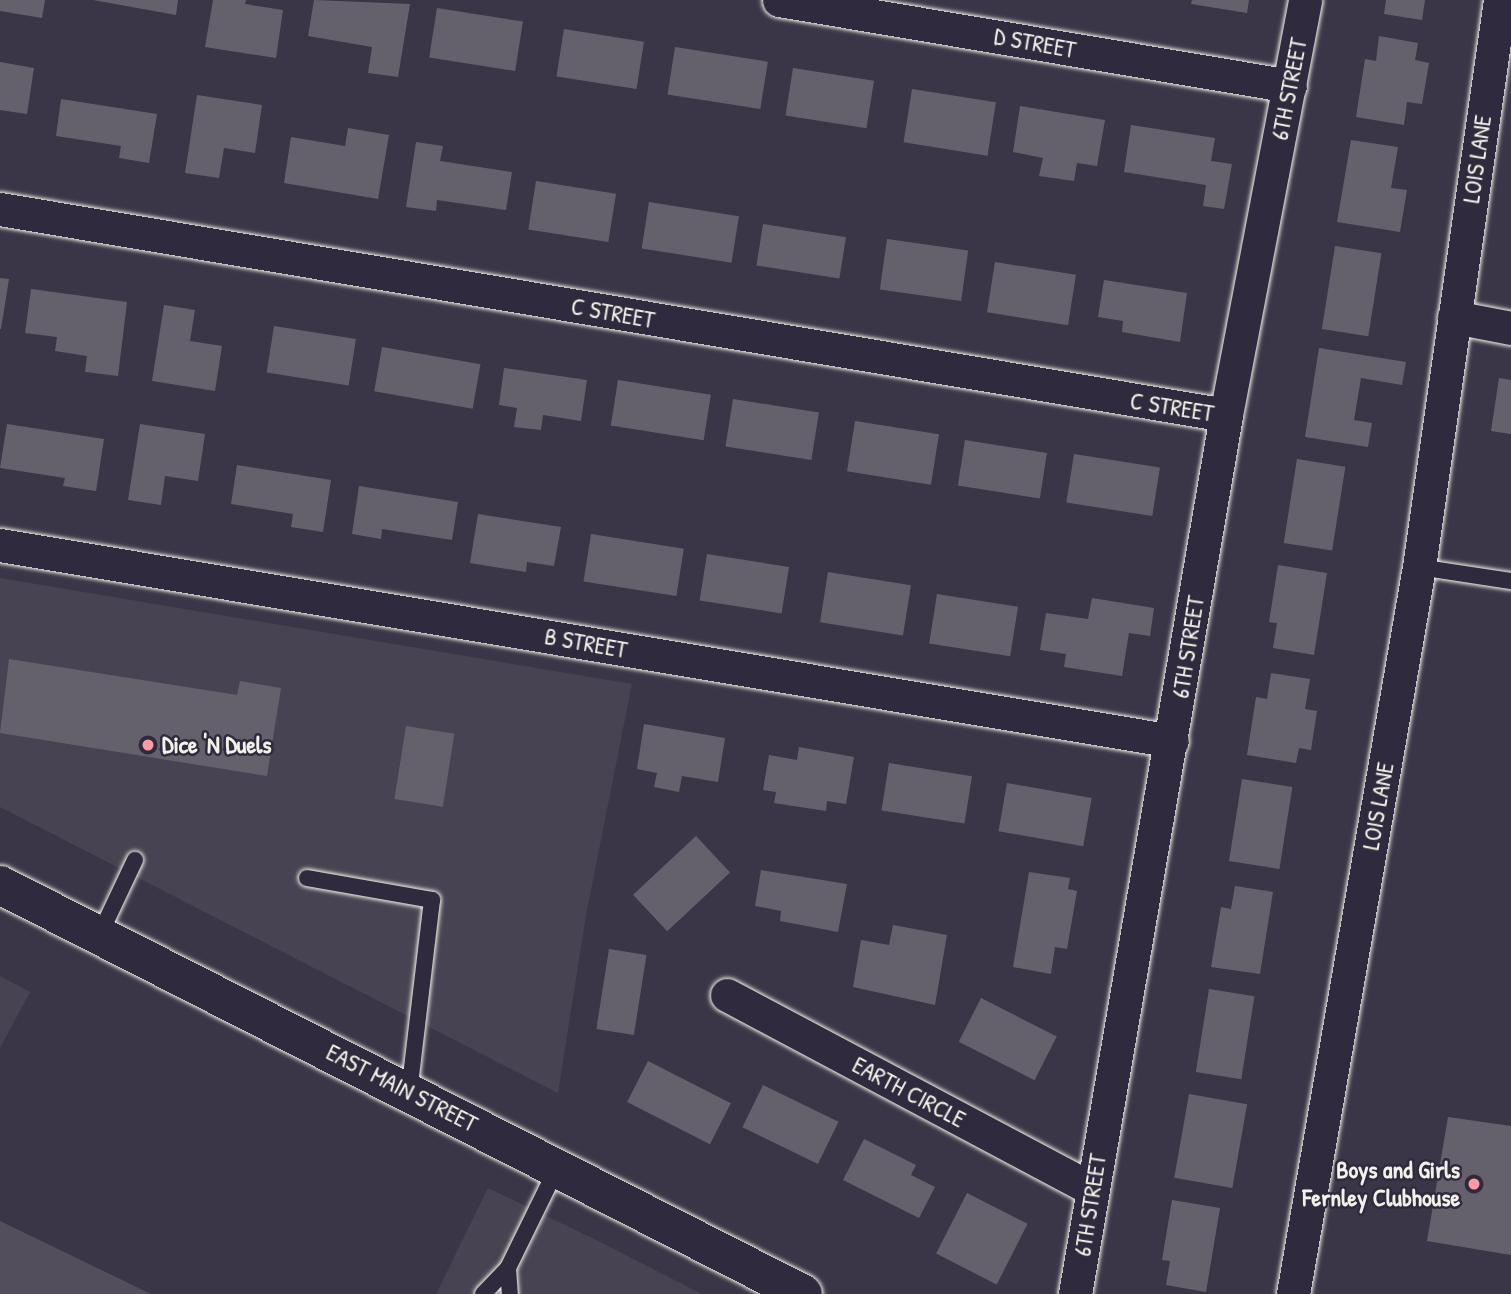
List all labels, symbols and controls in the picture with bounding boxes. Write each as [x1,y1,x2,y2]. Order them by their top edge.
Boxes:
street label: D STREET [992,22,1078,64]
street label: 6TH STREET [1265,36,1313,142]
street label: LOIS LANE [1457,113,1497,205]
street label: C STREET [569,292,657,334]
street label: C STREET [1128,386,1216,428]
street label: 6TH STREET [1166,594,1210,700]
street label: B STREET [542,622,630,664]
place label: Dice 'N Duels [162,731,272,759]
marker: Dice 'N Duels [140,737,156,753]
street label: LOIS LANE [1356,760,1400,852]
street label: EAST MAIN STREET [322,1038,482,1138]
street label: EARTH CIRCLE [848,1050,970,1134]
street label: 6TH STREET [1068,1152,1112,1258]
place label: Boys and Girls Fernley Clubhouse [1303,1156,1460,1212]
marker: Boys and Girls Fernley Clubhouse [1466,1176,1482,1192]

